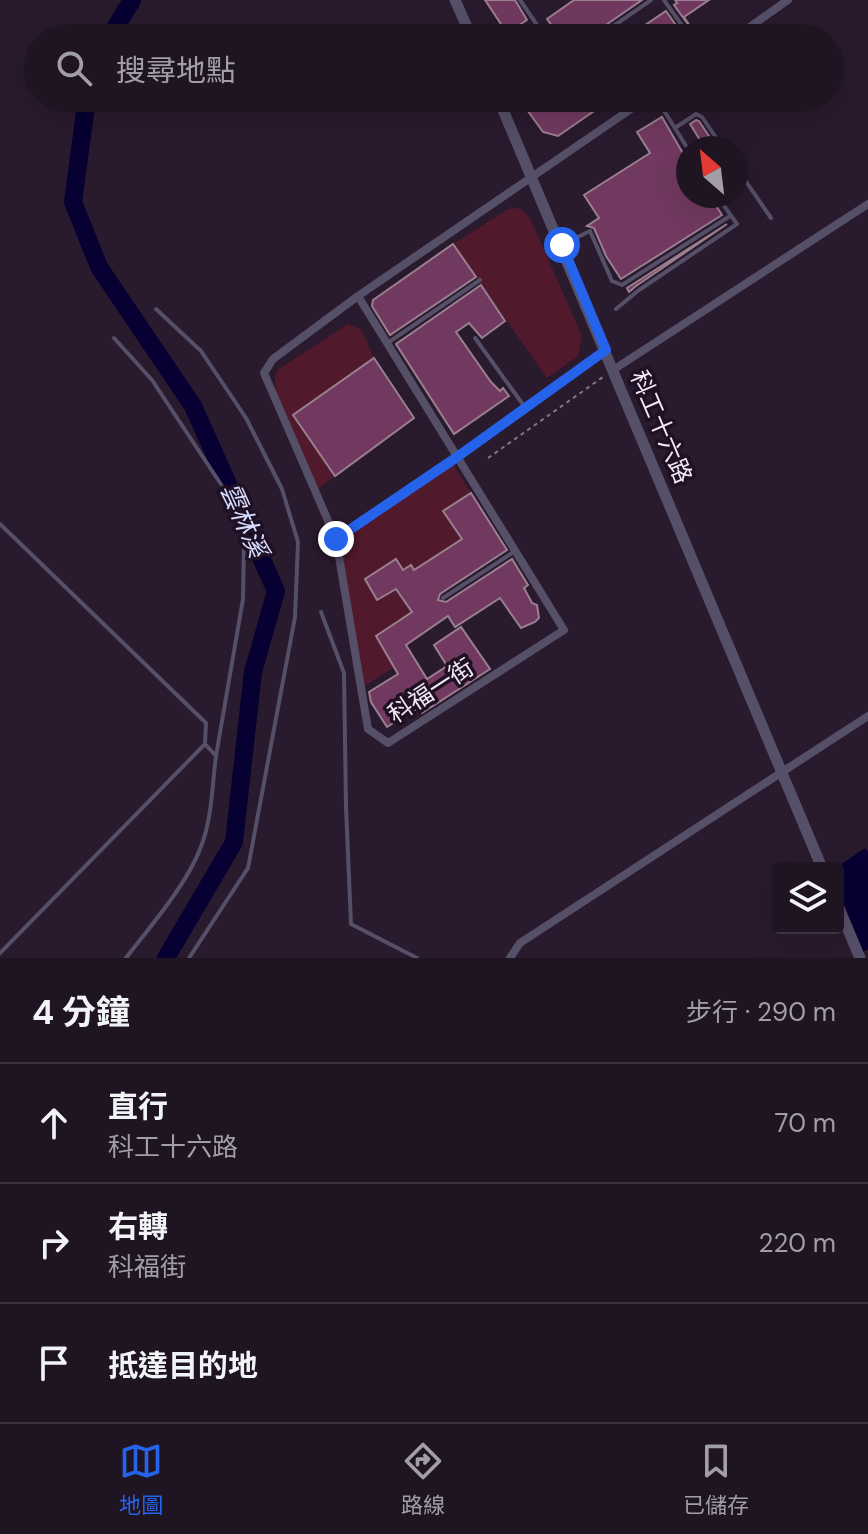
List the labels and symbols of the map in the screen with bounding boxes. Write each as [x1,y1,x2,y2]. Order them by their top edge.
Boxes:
north arrow [676,136,748,208]
route start [544,227,580,263]
street label: 科工十六路 [624,366,699,488]
water label: 雲林溪 [213,477,277,566]
route end [318,521,354,557]
street label: 科福一街 [382,651,479,730]

